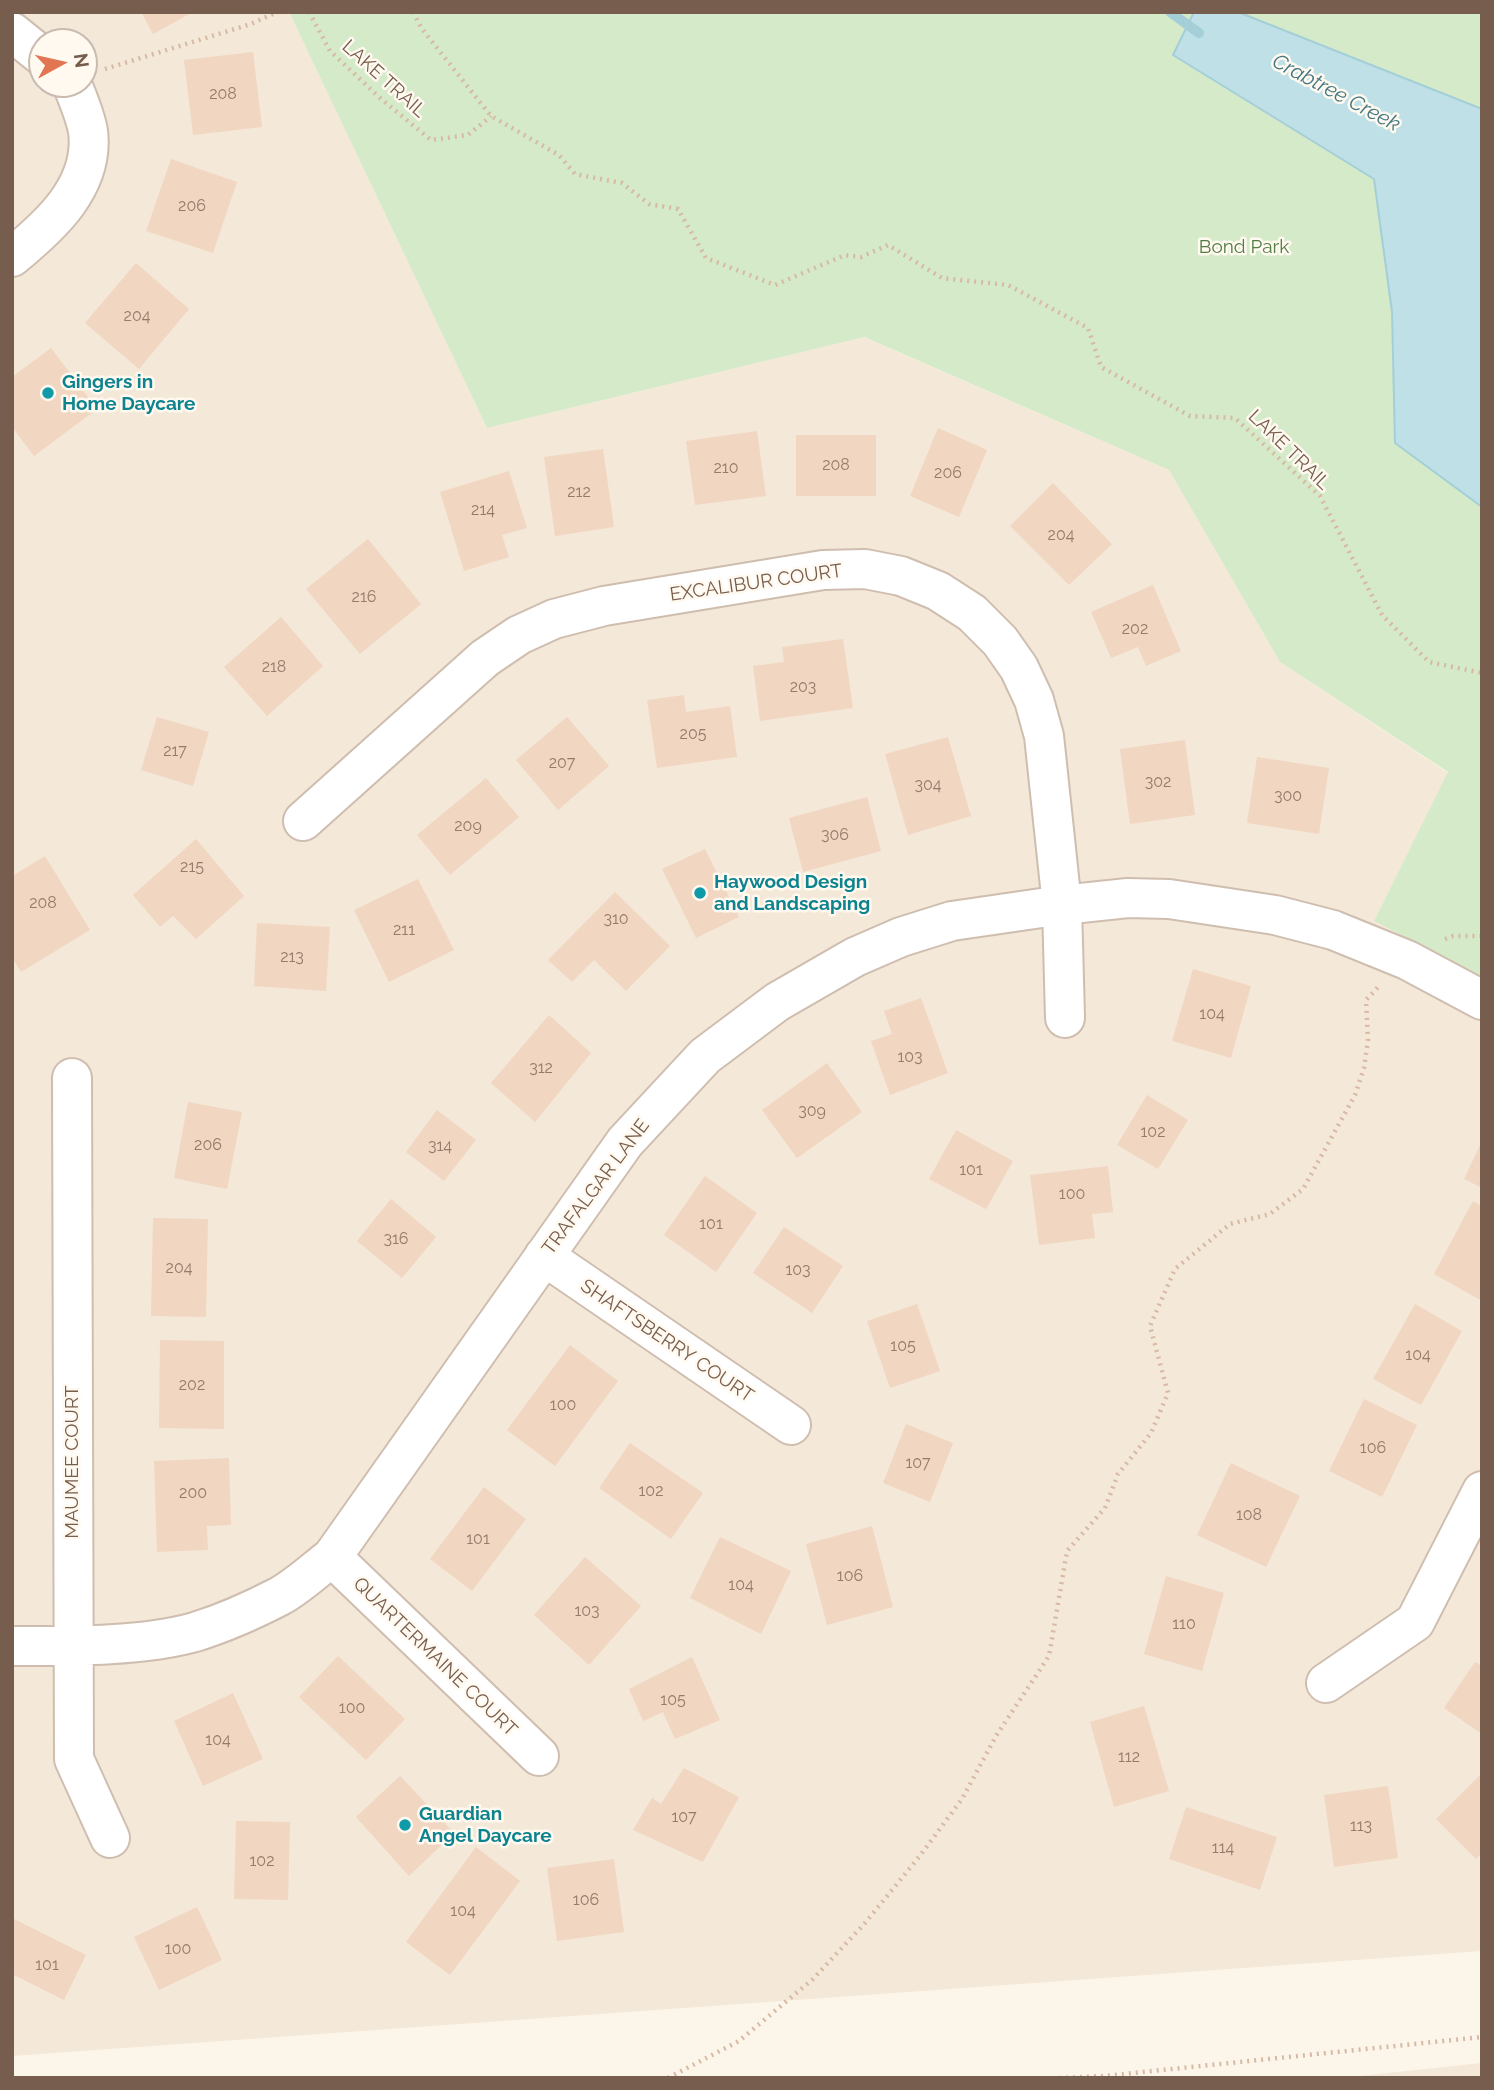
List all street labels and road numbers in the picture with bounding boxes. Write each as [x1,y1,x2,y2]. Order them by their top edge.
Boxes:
street label: LAKE TRAIL [337,35,431,123]
street label: LAKE TRAIL [1243,405,1335,495]
street label: EXCALIBUR COURT [668,560,844,606]
street label: TRAFALGAR LANE [538,1115,654,1259]
street label: SHAFTSBERRY COURT [576,1275,758,1407]
street label: MAUMEE COURT [61,1385,83,1539]
street label: QUARTERMAINE COURT [348,1573,522,1741]

